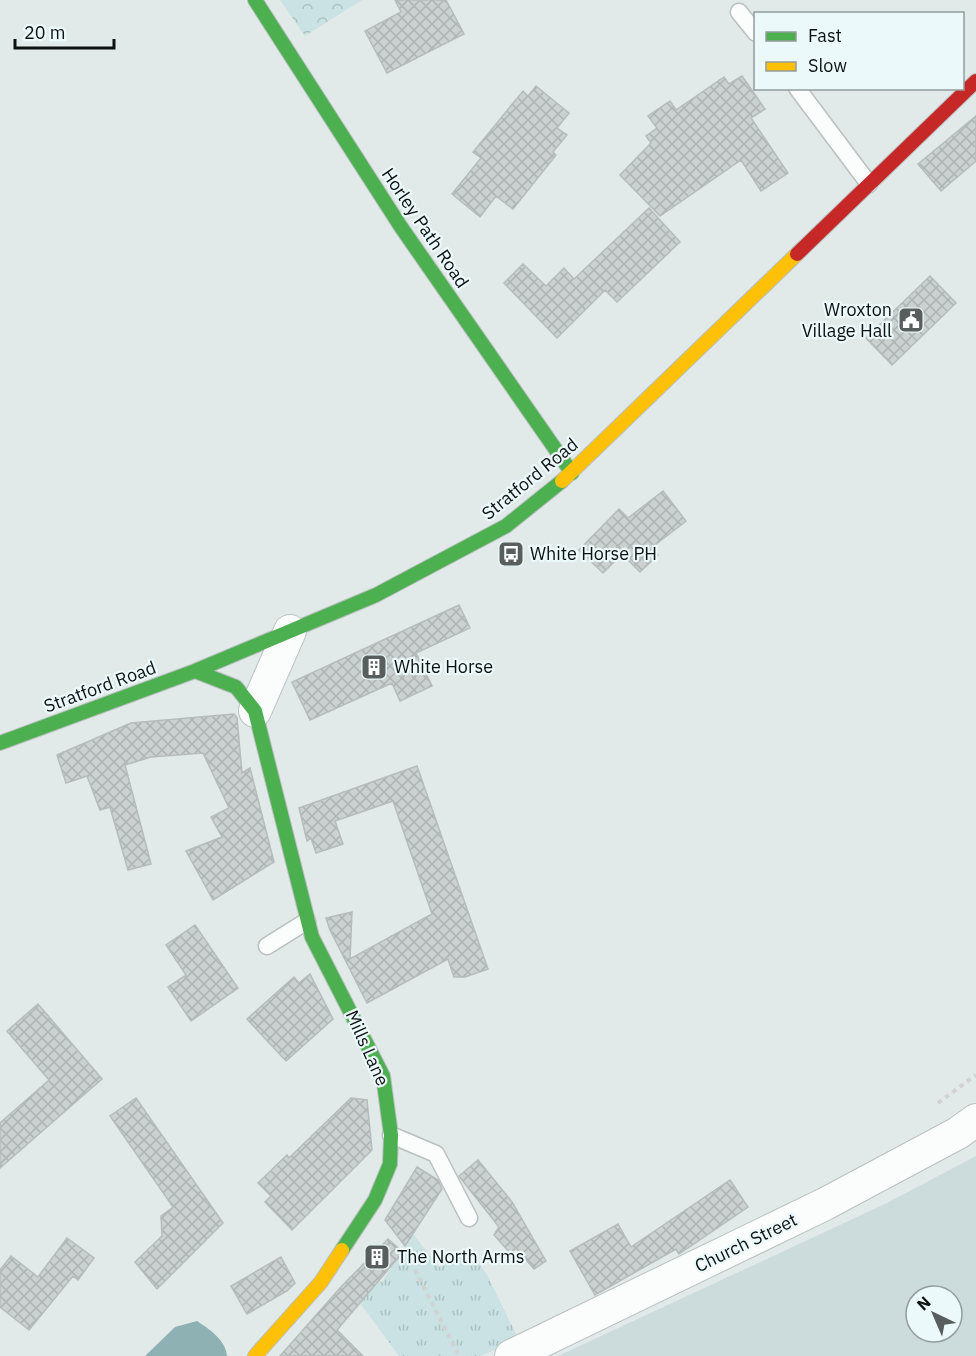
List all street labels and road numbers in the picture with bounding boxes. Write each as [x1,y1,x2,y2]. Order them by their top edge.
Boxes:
street label: Horley Path Road [377,163,474,292]
street label: Stratford Road [477,433,583,525]
street label: Stratford Road [41,656,159,717]
street label: Mills Lane [341,1006,394,1089]
street label: Church Street [691,1208,801,1277]

